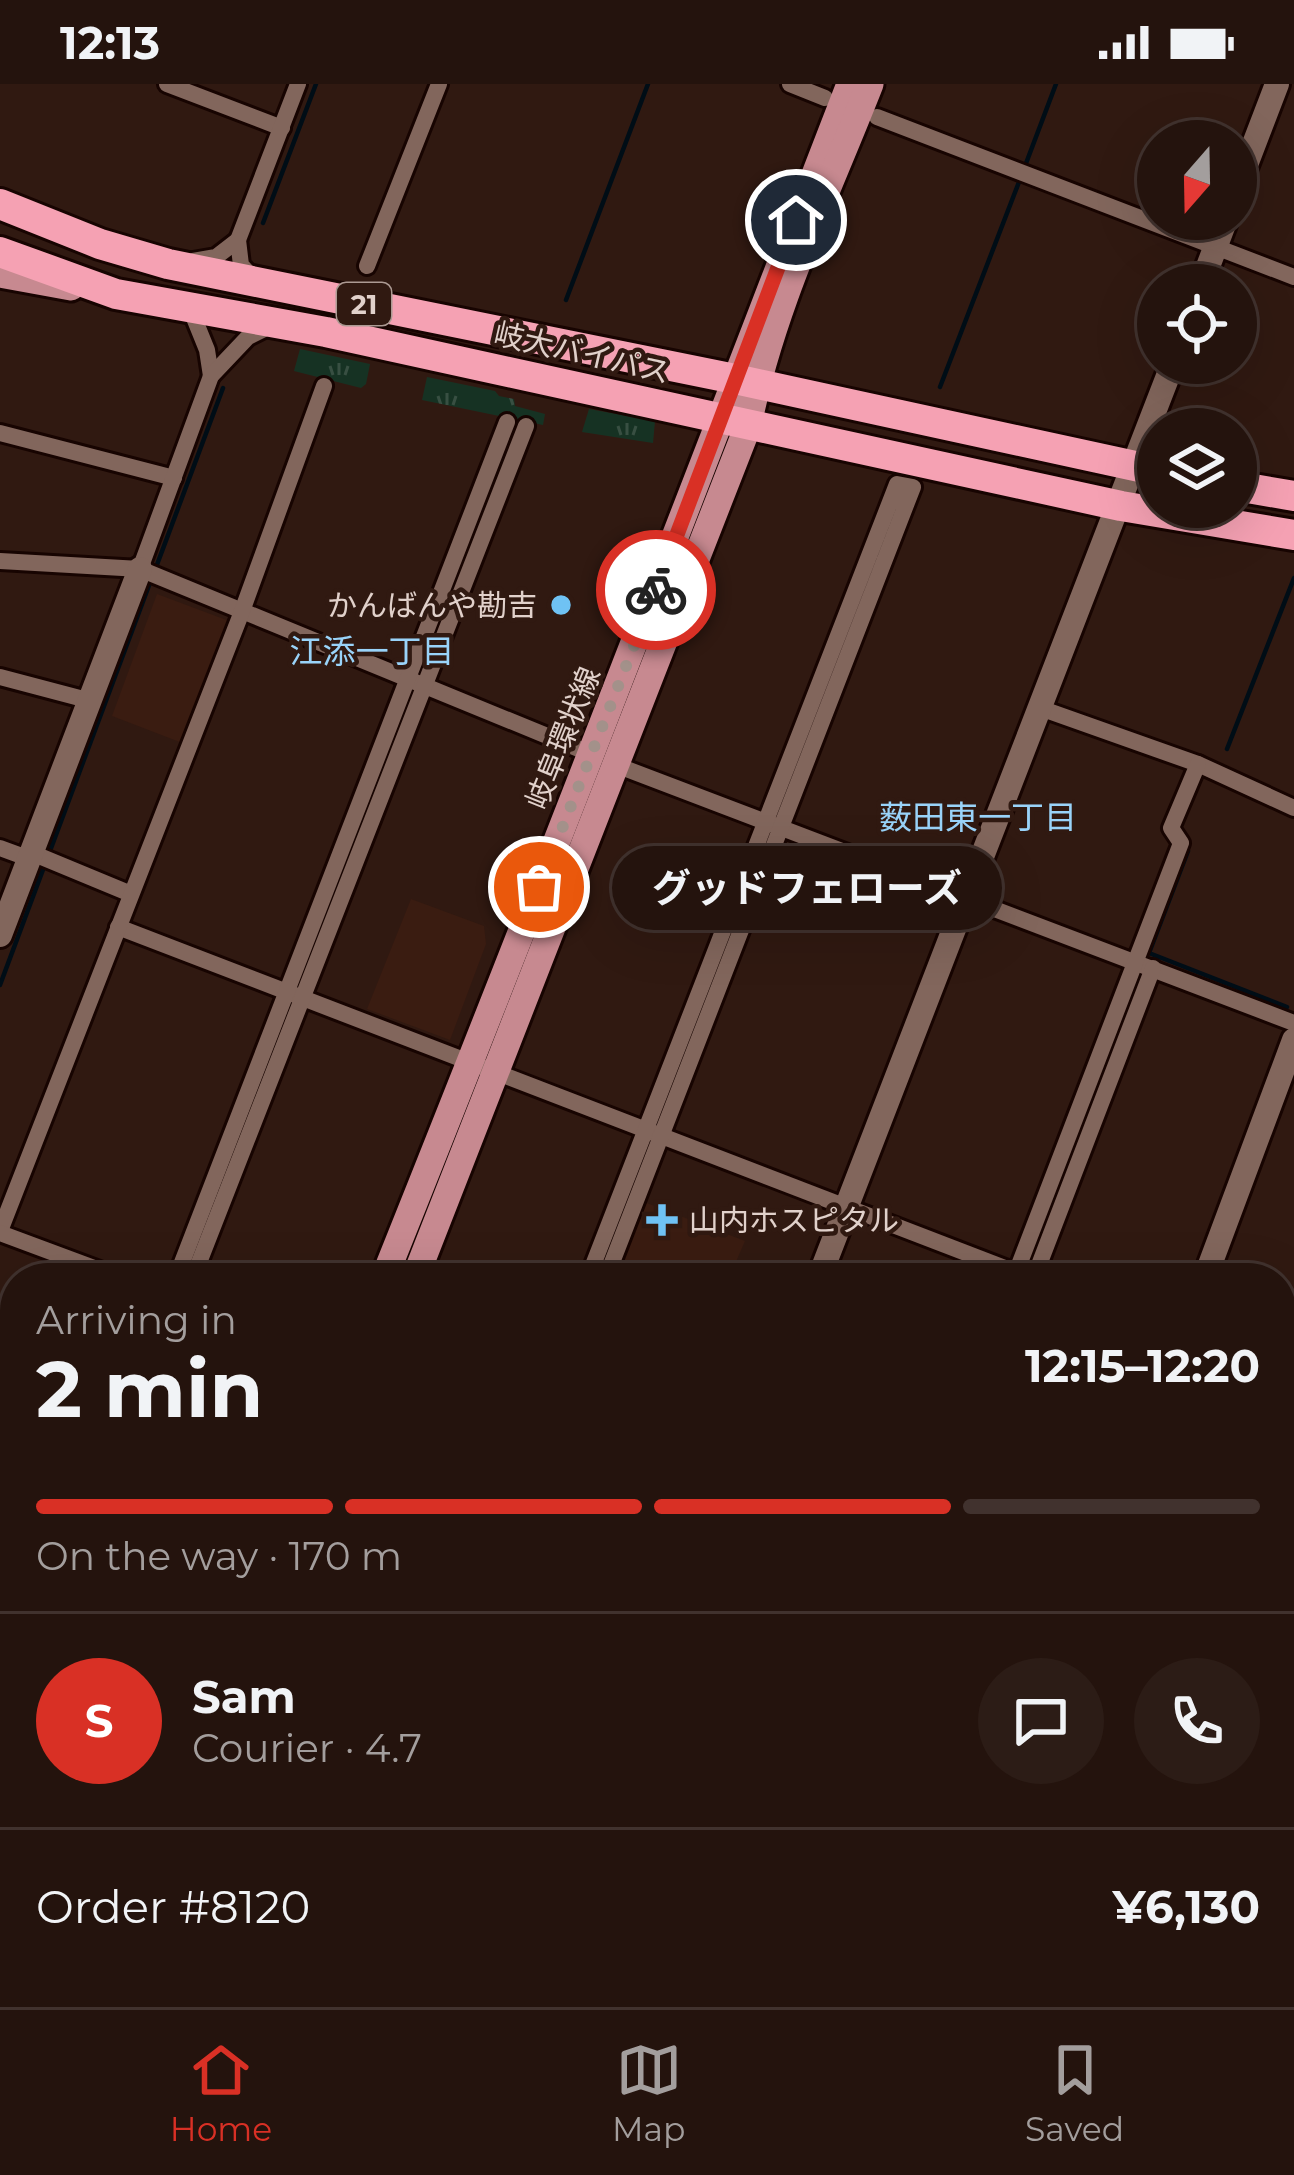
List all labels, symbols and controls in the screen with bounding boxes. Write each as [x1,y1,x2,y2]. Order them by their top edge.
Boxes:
text: 12:13 [60,15,160,70]
north arrow [1137,120,1257,240]
map controls [1137,120,1257,528]
pin [745,169,847,271]
icon: home [763,187,829,253]
button: locate [1137,264,1257,384]
road number: 21 [337,283,391,325]
street label: 岐大バイパス [490,315,674,391]
button: layers [1137,408,1257,528]
courier [596,530,716,650]
icon: bike [623,557,689,623]
place label: かんばんや勘吉 [327,587,537,624]
marker: かんばんや勘吉 [548,592,574,618]
district label: 江添一丁目 [290,631,455,671]
street label: 岐阜環状線 [518,662,608,814]
district label: 薮田東一丁目 [879,797,1077,837]
pin [488,836,590,938]
callout: グッドフェローズ [611,845,1001,929]
icon: bag [506,854,572,920]
text: グッドフェローズ [652,864,962,912]
place label: 山内ホスピタル [689,1202,899,1239]
marker: 山内ホスピタル [646,1204,678,1236]
text: Arriving in [36,1296,237,1344]
text: 12:15–12:20 [1025,1338,1260,1393]
text: 2 min [36,1341,263,1437]
text: On the way · 170 m [36,1532,402,1580]
button: chat [978,1658,1104,1784]
button: phone [1134,1658,1260,1784]
text: Sam [192,1669,296,1724]
text: S [85,1693,113,1748]
text: Courier · 4.7 [192,1724,422,1772]
text: Order #8120 [36,1879,310,1934]
text: ¥6,130 [1112,1879,1260,1934]
tab: Home [170,2037,272,2149]
tab: Map [612,2037,685,2149]
tab: Saved [1025,2037,1124,2149]

